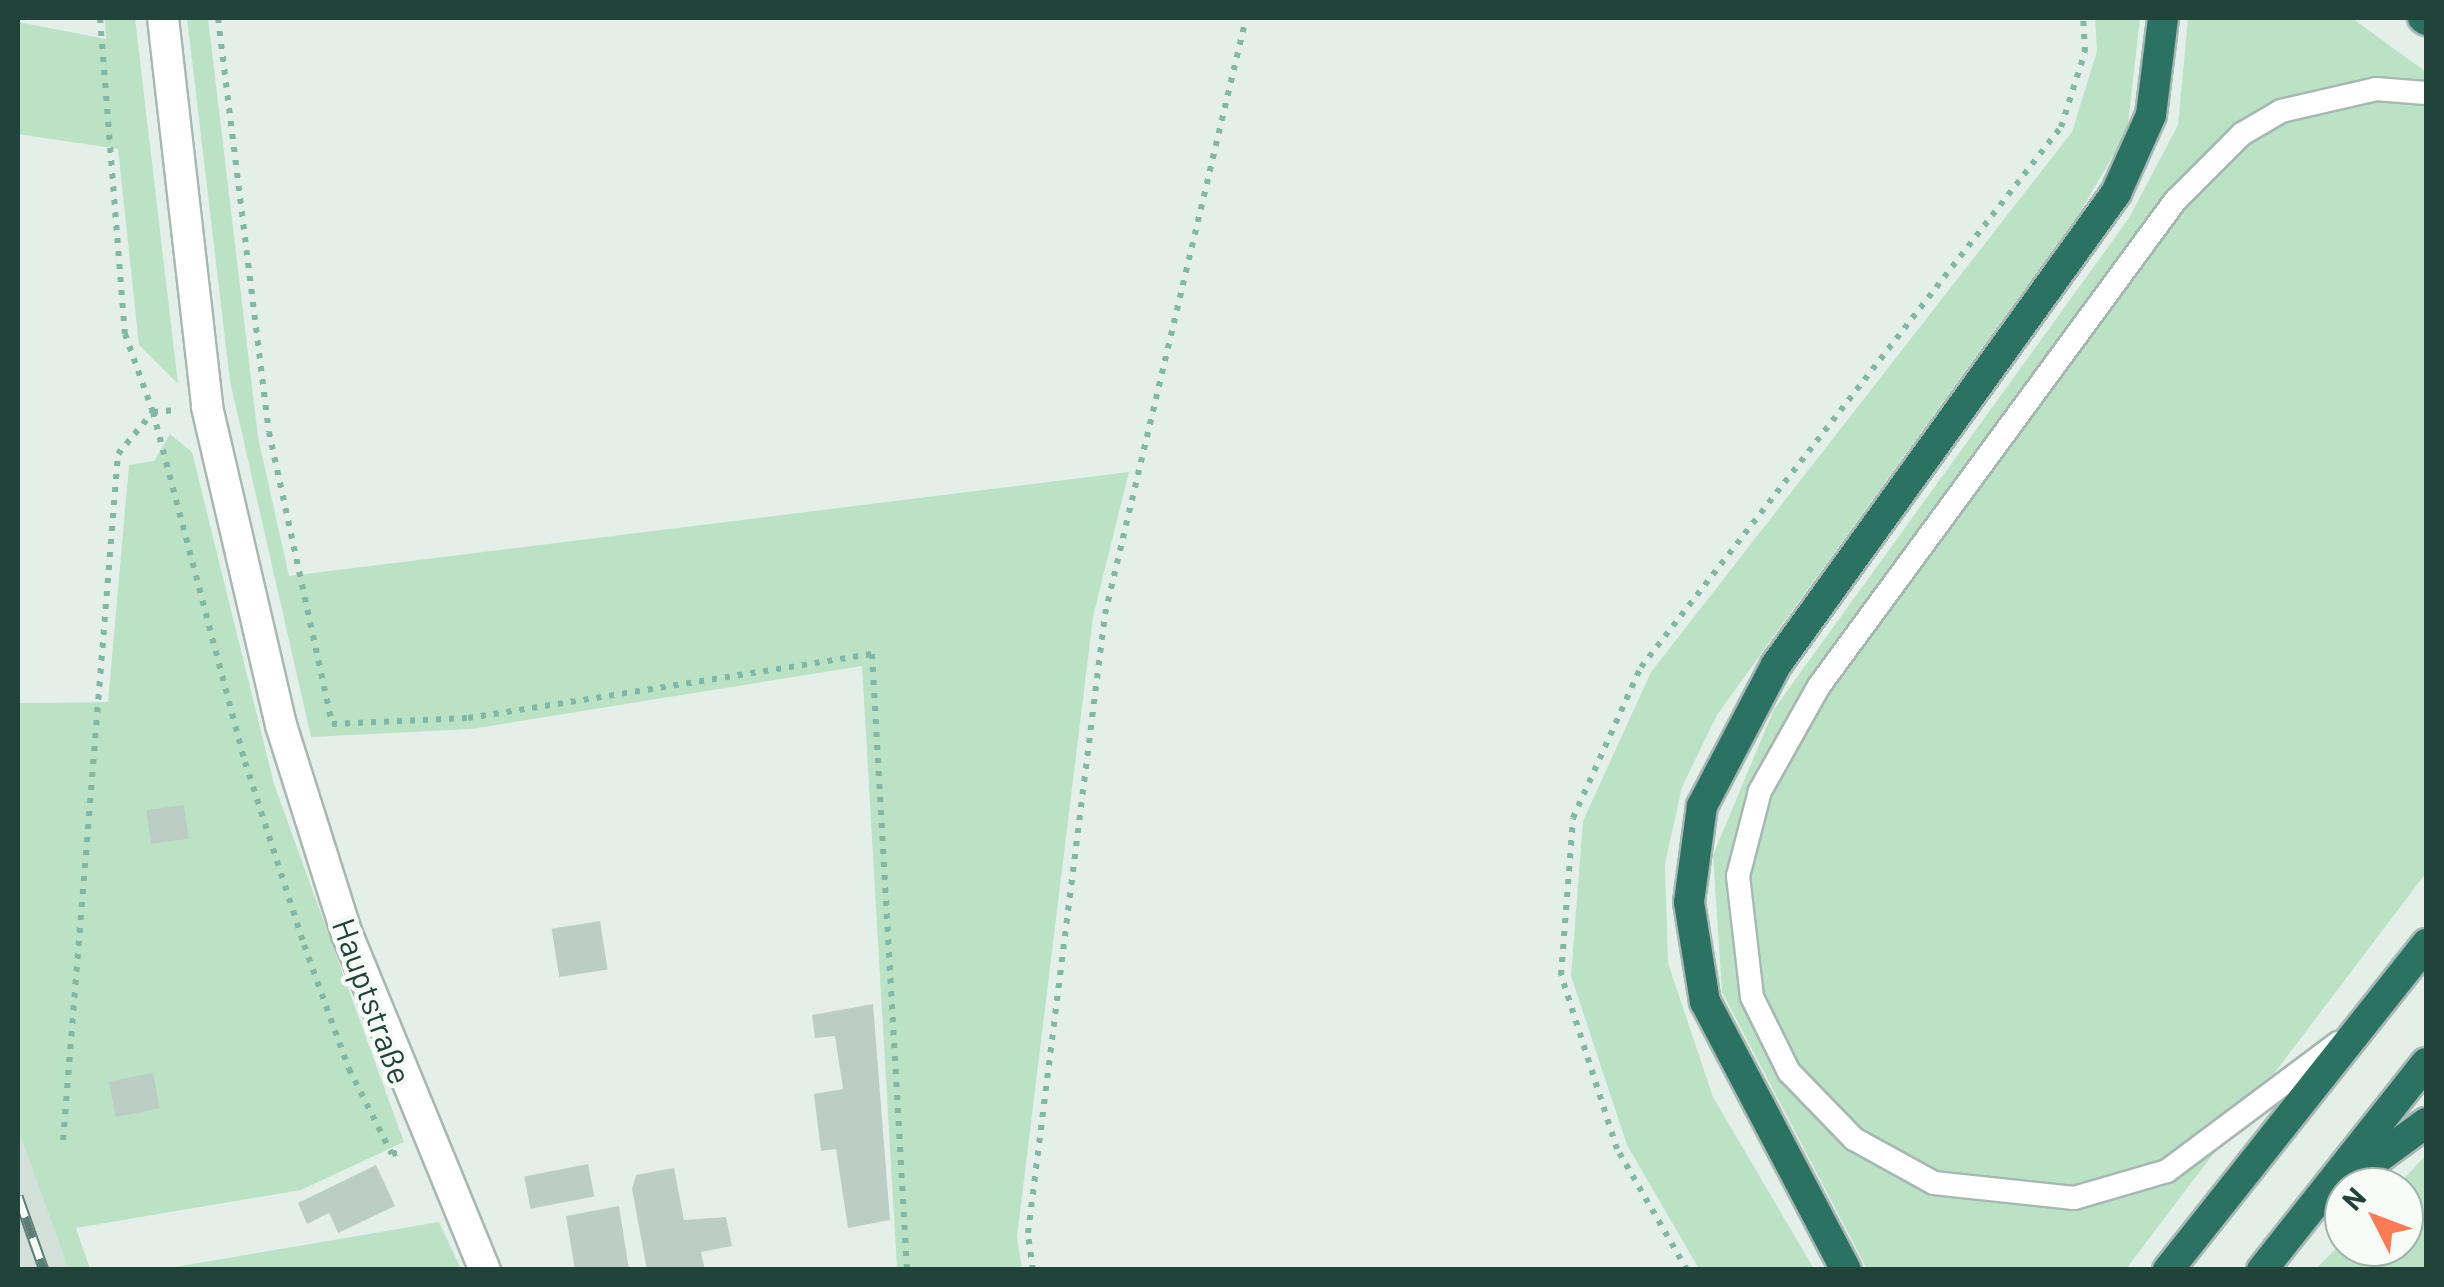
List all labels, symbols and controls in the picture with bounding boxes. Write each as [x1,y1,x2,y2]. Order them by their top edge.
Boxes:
street label: Hauptstraße [325,913,421,1089]
north arrow [2324,1167,2424,1267]
text: N [2334,1180,2372,1217]

